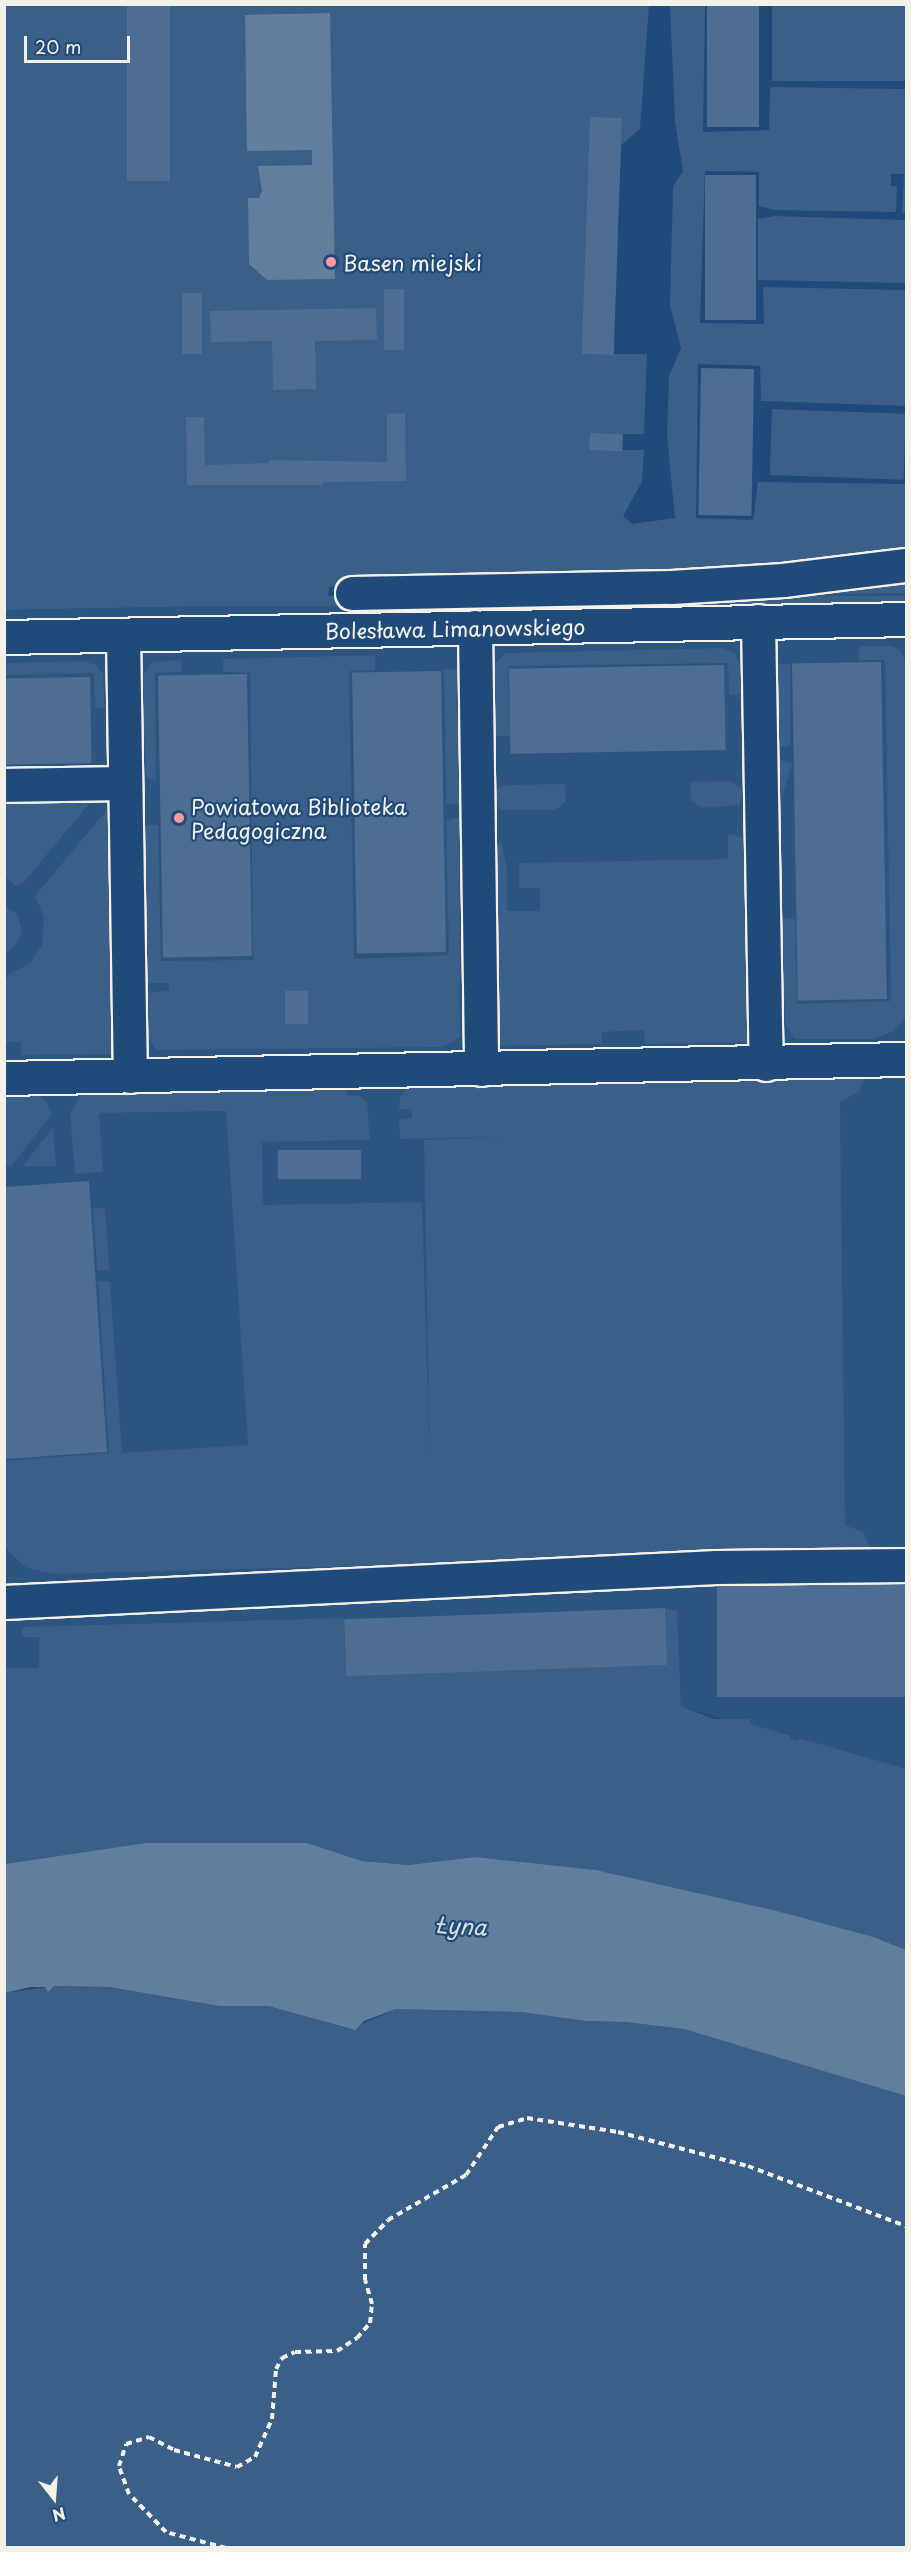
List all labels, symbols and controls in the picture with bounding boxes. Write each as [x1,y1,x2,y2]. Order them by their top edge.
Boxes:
scale bar [27,24,134,62]
text: 20 m [35,33,81,60]
place label: Basen miejski [343,249,482,275]
marker: Basen miejski [324,255,338,269]
street label: Bolesława Limanowskiego [325,613,585,643]
place label: Powiatowa Biblioteka Pedagogiczna [191,793,407,843]
marker: Powiatowa Biblioteka Pedagogiczna [172,811,186,825]
water label: Łyna [435,1910,487,1940]
north arrow [24,2468,84,2528]
text: N [50,2502,69,2529]

